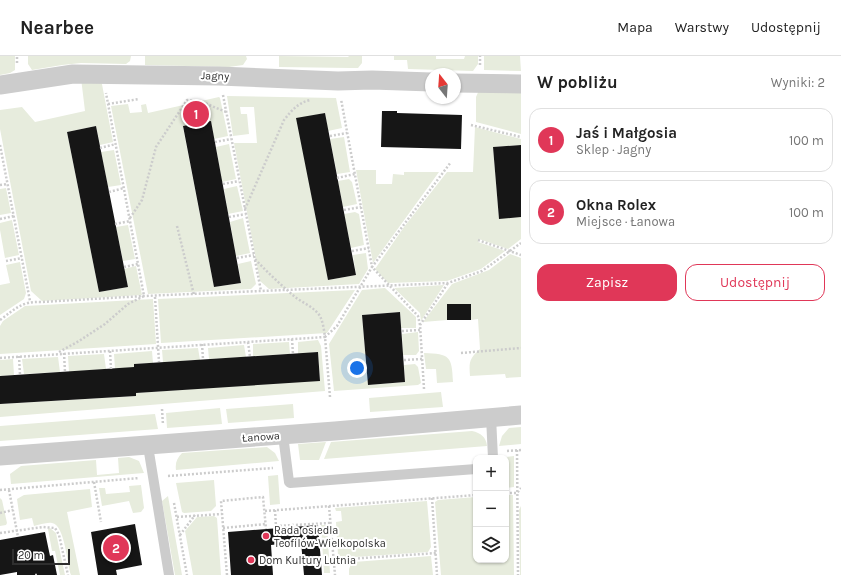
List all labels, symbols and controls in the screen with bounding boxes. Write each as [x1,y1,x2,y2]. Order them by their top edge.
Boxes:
text: Nearbee [20,17,94,39]
text: Mapa [617,19,653,36]
text: Warstwy [675,19,729,36]
text: Udostępnij [751,19,821,36]
north arrow [425,68,461,104]
street label: Jagny [201,69,229,83]
text: W pobliżu [537,72,618,92]
text: Wyniki: 2 [771,75,825,90]
pin: 1 [183,99,209,129]
text: Jaś i Małgosia [576,124,677,142]
text: 1 [549,133,553,148]
text: 100 m [789,133,824,148]
text: Sklep · Jagny [576,142,651,157]
text: Okna Rolex [576,196,656,214]
text: 2 [547,205,555,220]
text: 100 m [789,205,824,220]
text: Miejsce · Łanowa [576,214,675,229]
button: Zapisz [537,264,677,301]
button: Udostępnij [685,264,825,301]
your location [347,358,367,378]
street label: Łanowa [242,429,280,445]
map controls [473,455,509,563]
button: + [473,455,509,491]
button: − [473,491,509,527]
place label: Rada osiedla Teofilów-Wielkopolska [274,524,386,550]
button: layers [473,527,509,563]
marker: Rada osiedla Teofilów-Wielkopolska [261,531,271,541]
pin: 2 [103,533,129,563]
scale bar [12,547,70,566]
text: 20 m [18,549,44,562]
place label: Dom Kultury Lutnia [259,554,356,567]
marker: Dom Kultury Lutnia [246,555,256,565]

